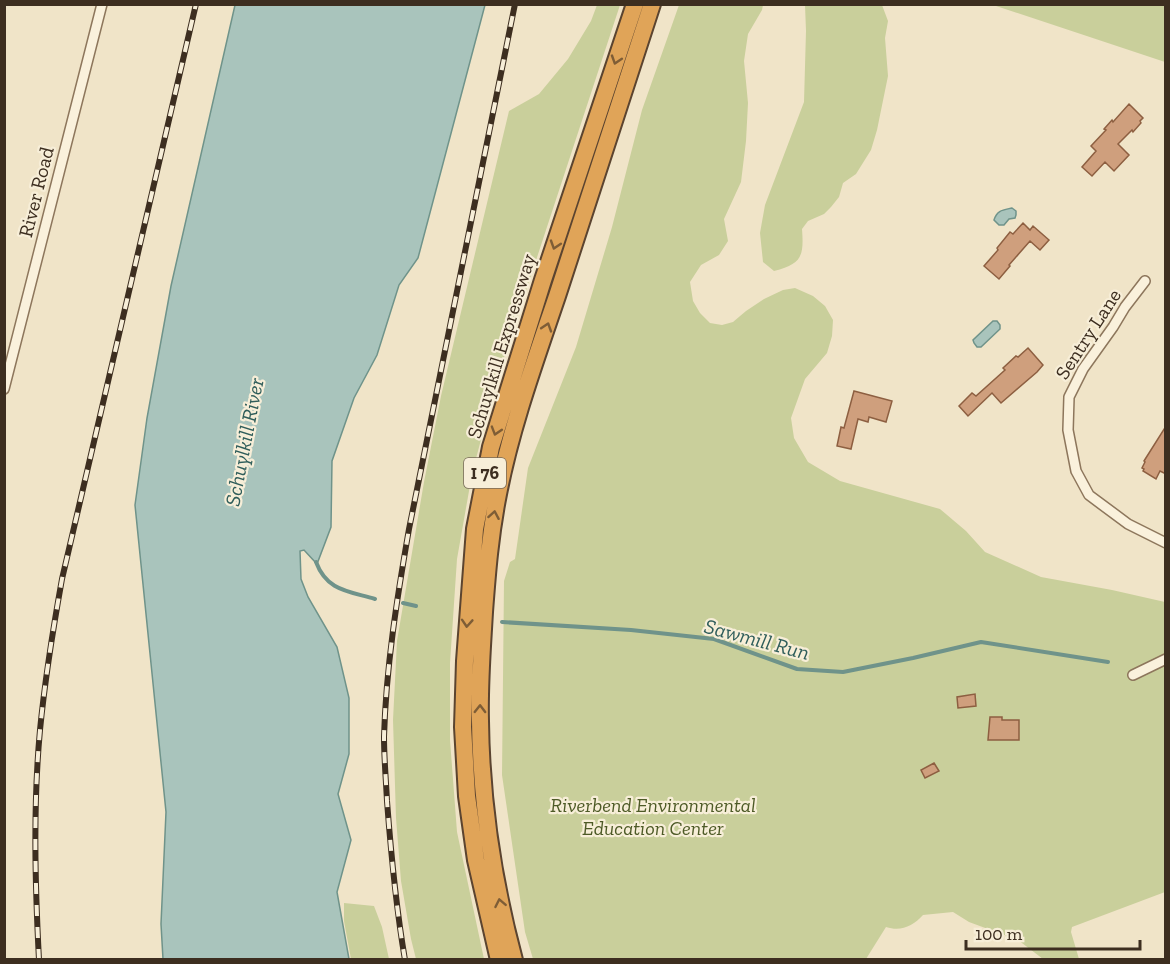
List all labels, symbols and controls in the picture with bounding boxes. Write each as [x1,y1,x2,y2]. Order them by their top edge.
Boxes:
one-way arrow [611,54,624,65]
street label: River Road [13,144,59,240]
one-way arrow [549,239,562,250]
street label: Schuylkill Expressway [462,250,541,441]
street label: Sentry Lane [1050,284,1126,384]
one-way arrow [539,322,552,333]
water label: Schuylkill River [219,375,269,508]
one-way arrow [491,425,503,436]
road number: I 76 [464,458,506,488]
one-way arrow [487,510,500,520]
water label: Sawmill Run [702,613,812,665]
one-way arrow [461,619,474,628]
one-way arrow [474,705,486,714]
park label: Riverbend Environmental Education Center [550,793,756,840]
one-way arrow [494,898,507,908]
scale bar [966,913,1140,951]
text: 100 m [975,923,1023,945]

